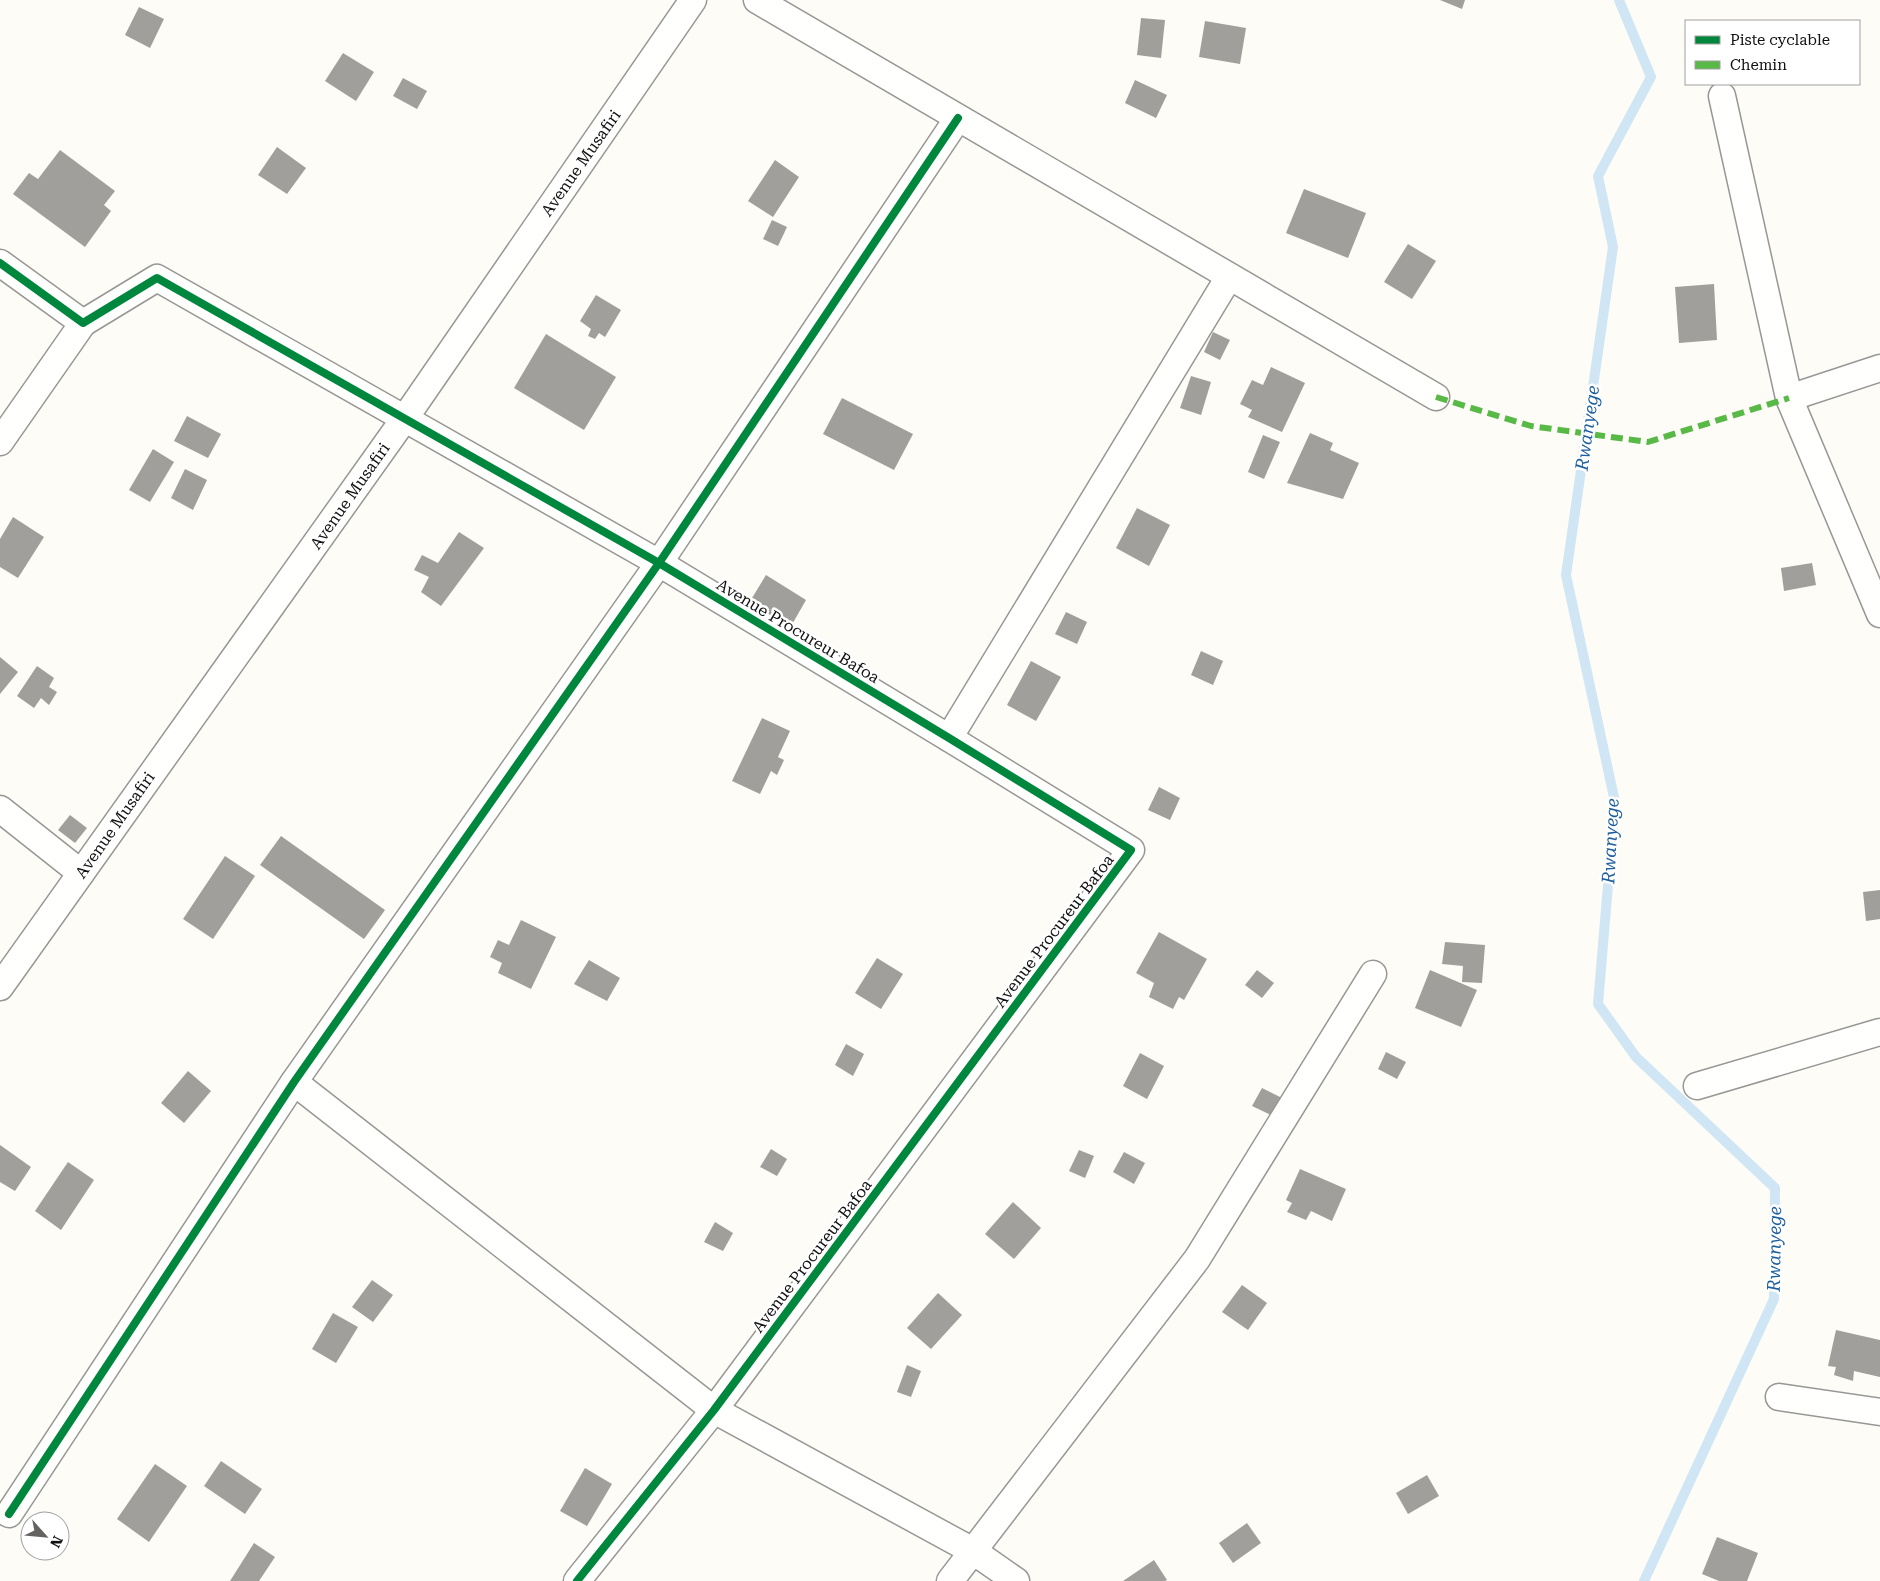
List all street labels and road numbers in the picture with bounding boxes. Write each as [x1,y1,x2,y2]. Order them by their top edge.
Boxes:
street label: Avenue Musafiri [537,106,625,220]
street label: Avenue Musafiri [306,439,394,553]
street label: Avenue Procureur Bafoa [713,575,883,687]
street label: Avenue Musafiri [71,768,159,882]
street label: Avenue Procureur Bafoa [990,851,1118,1011]
street label: Avenue Procureur Bafoa [748,1176,876,1336]

